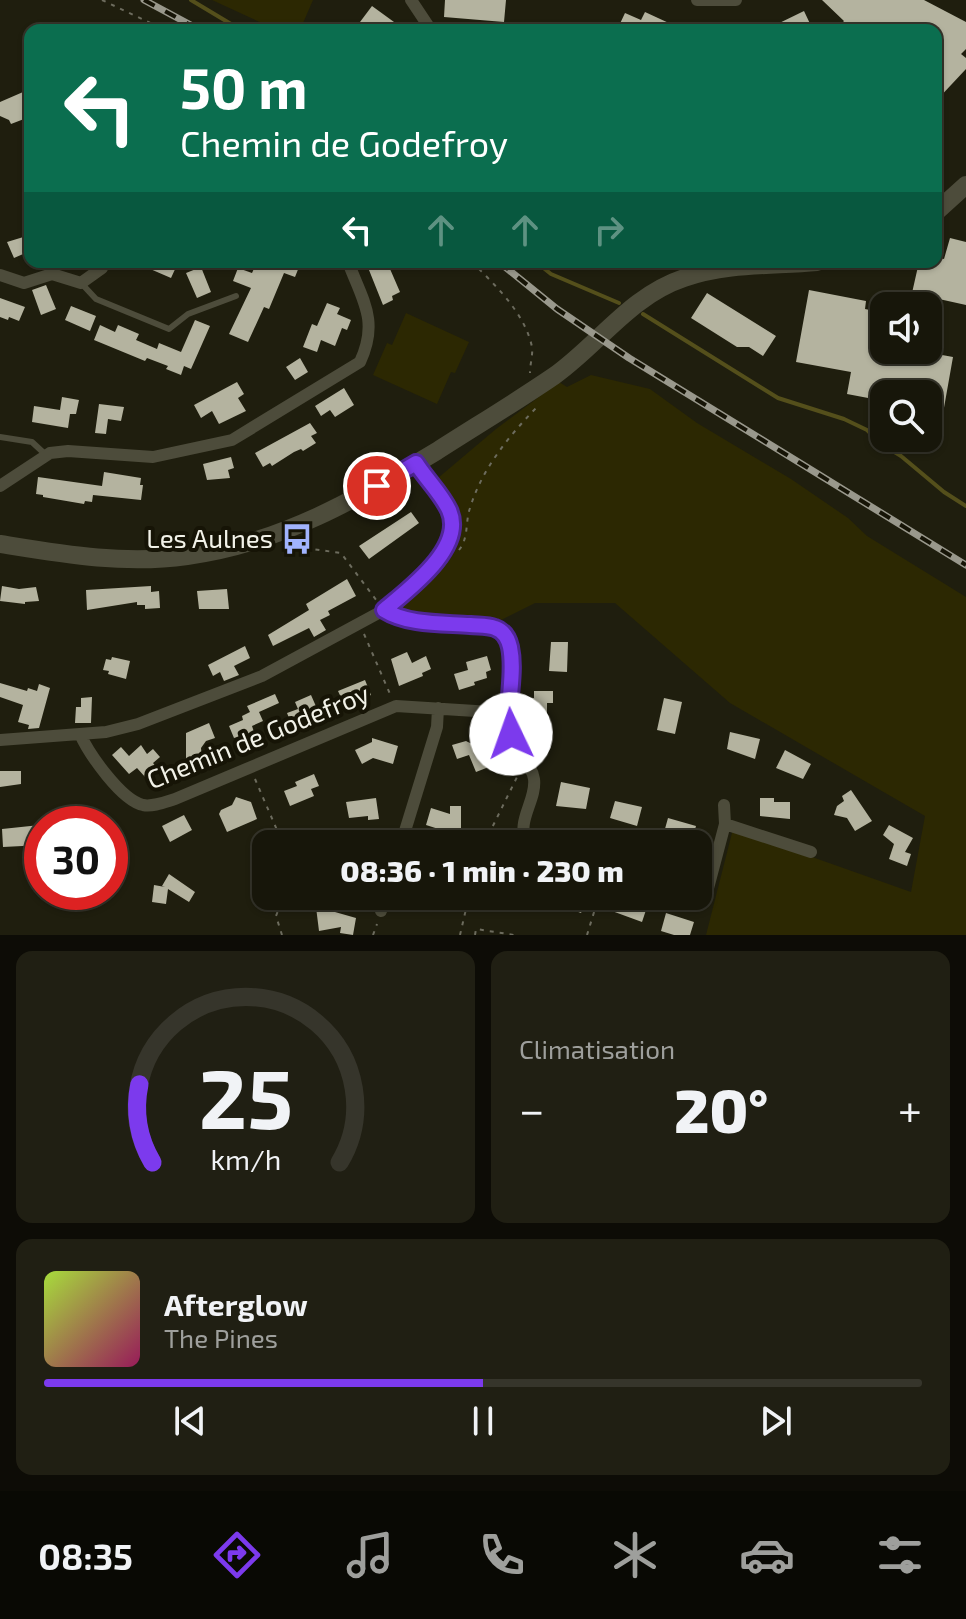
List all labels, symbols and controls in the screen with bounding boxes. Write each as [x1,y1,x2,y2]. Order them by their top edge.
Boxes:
text: 50 m [180,53,308,120]
icon: left [48,56,152,160]
text: Chemin de Godefroy [180,121,508,164]
icon: left [335,208,379,252]
icon: ahead [419,208,463,252]
icon: ahead [503,208,547,252]
icon: right [587,208,631,252]
map controls [870,292,942,452]
button: sound [870,292,942,364]
button: search [870,380,942,452]
pin [343,452,411,520]
icon: arrive [355,464,399,508]
place label: Les Aulnes [146,522,273,553]
bus stop icon: Les Aulnes [280,522,314,556]
street label: Chemin de Godefroy [142,677,373,794]
position arrow [469,692,553,776]
speed limit sign: 30 [24,806,128,910]
text: 08:36 · 1 min · 230 m [340,852,624,888]
text: Climatisation [519,1033,675,1064]
text: 25 [198,1046,293,1146]
text: 20° [674,1073,768,1145]
text: − [519,1082,545,1135]
text: + [898,1082,922,1135]
text: km/h [210,1141,281,1176]
text: Afterglow [164,1286,308,1322]
text: The Pines [164,1322,278,1353]
icon: previous [168,1399,212,1443]
icon: pause [461,1399,505,1443]
icon: next [754,1399,798,1443]
icon: directions [209,1527,265,1583]
icon: music [342,1527,398,1583]
icon: phone [474,1527,530,1583]
icon: climate [607,1527,663,1583]
icon: car [739,1527,795,1583]
icon: filters [872,1527,928,1583]
text: 08:35 [38,1534,133,1577]

